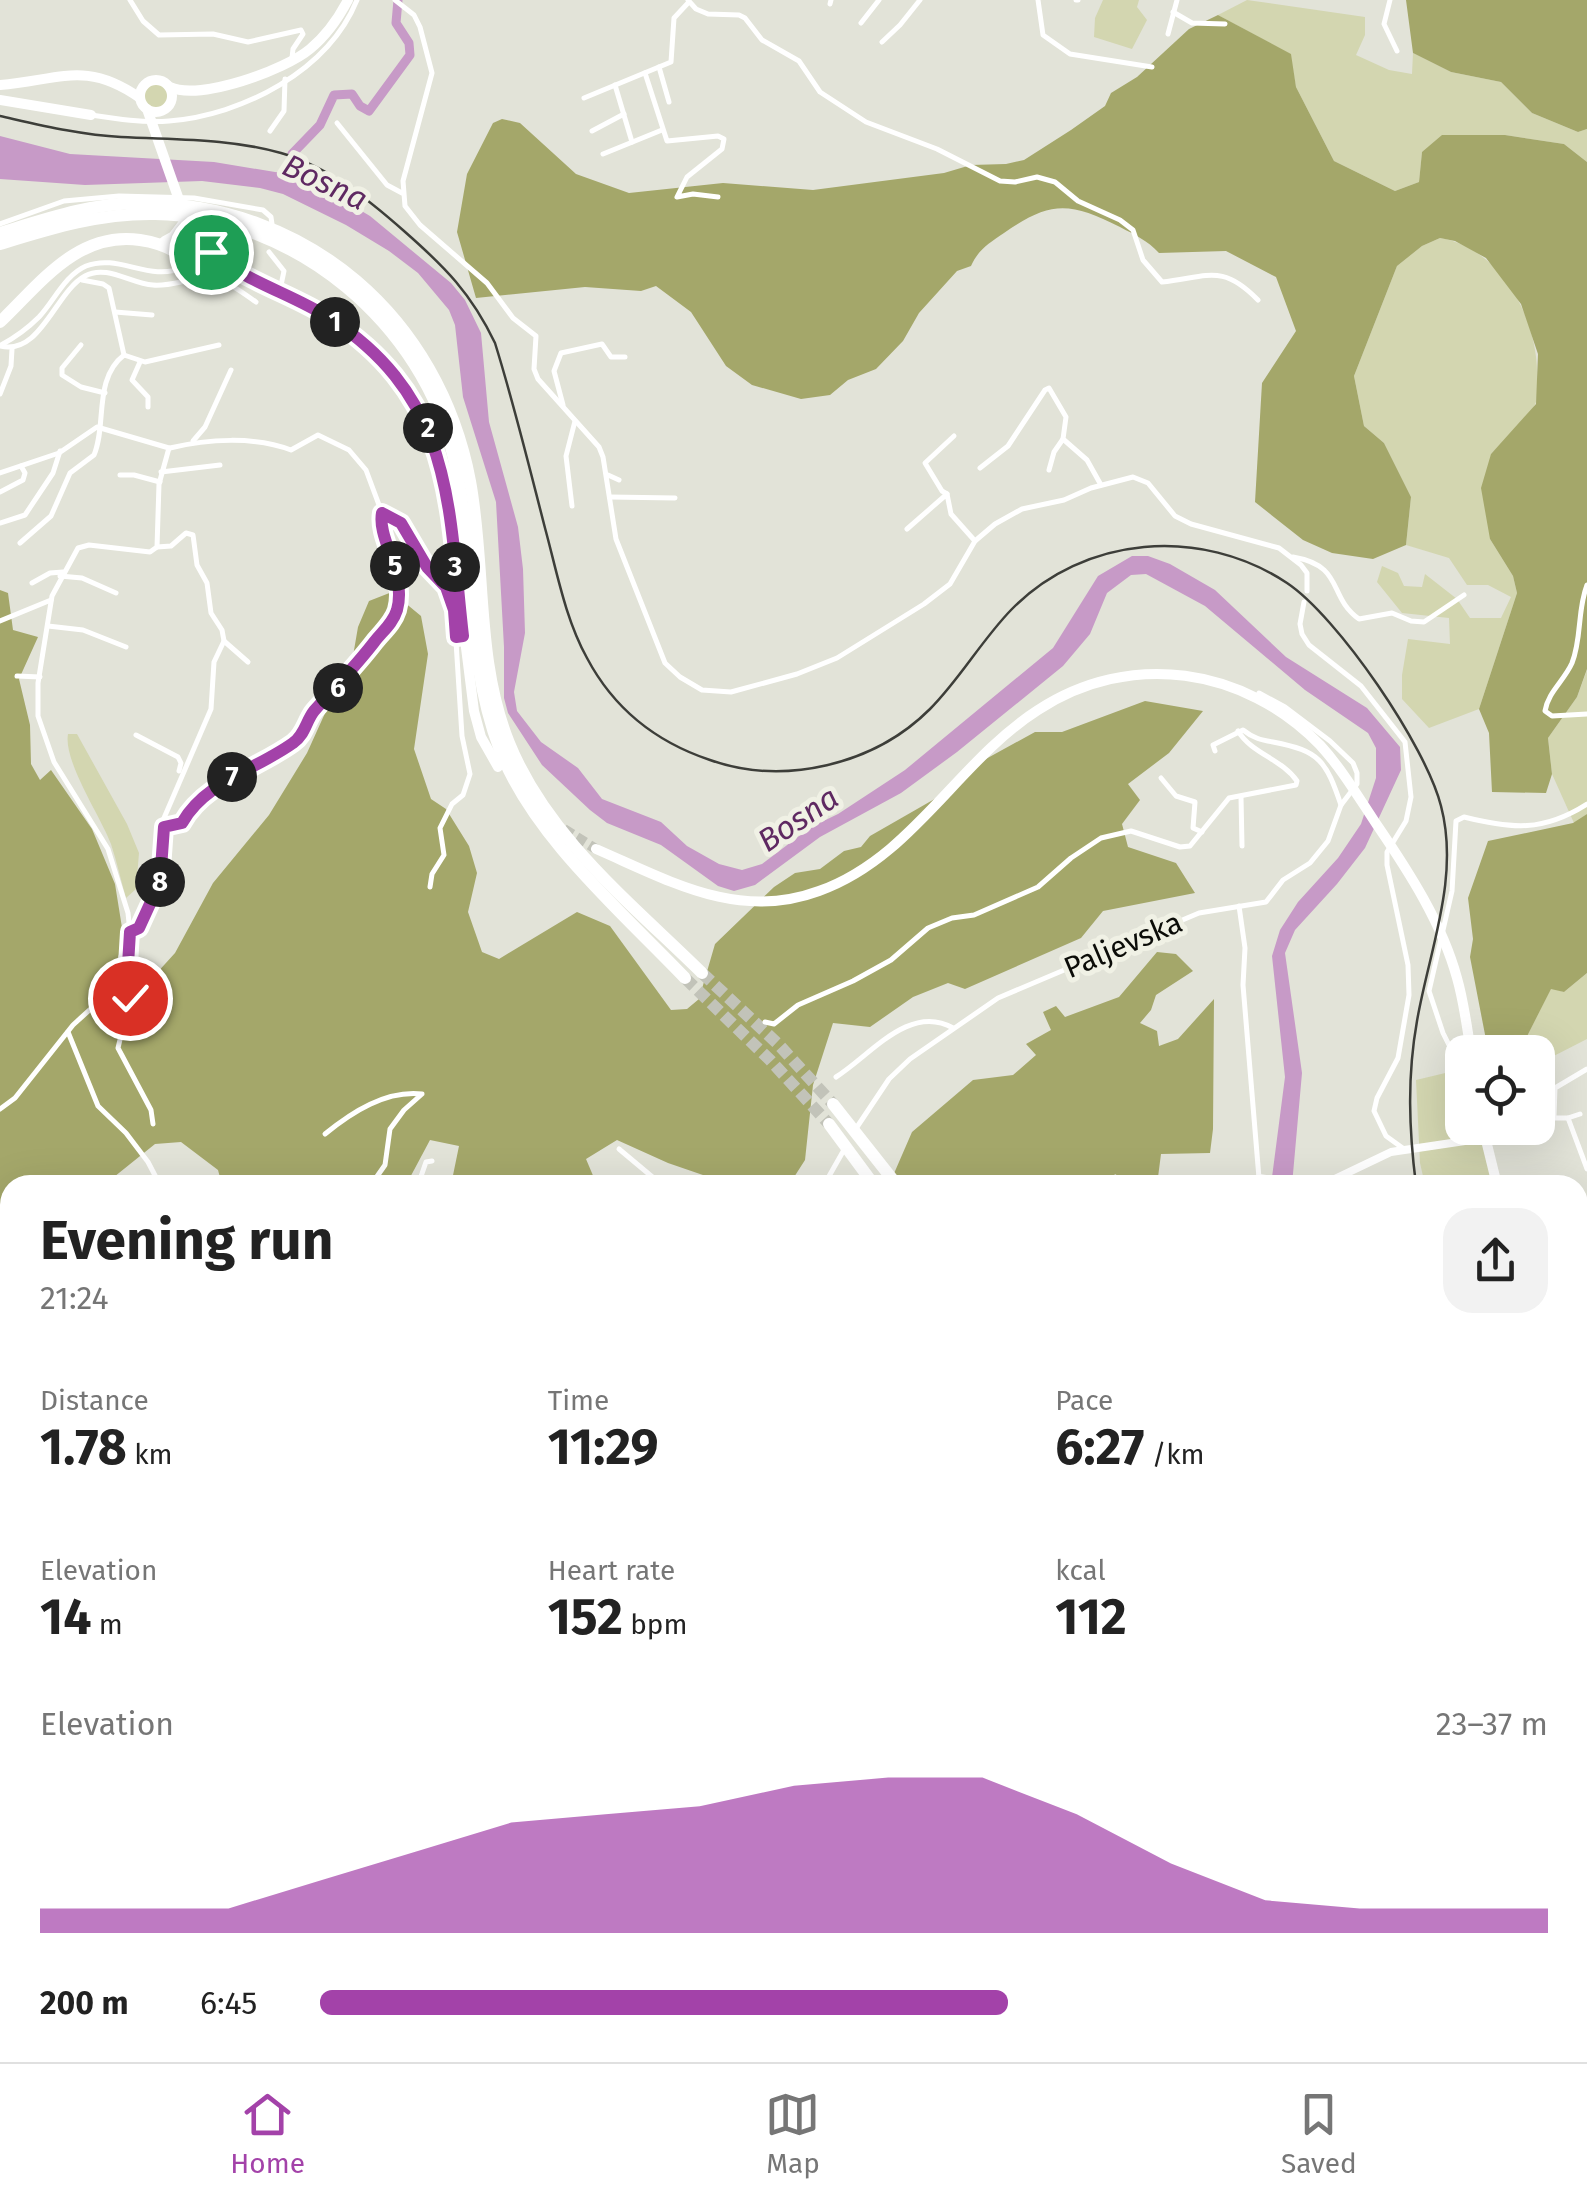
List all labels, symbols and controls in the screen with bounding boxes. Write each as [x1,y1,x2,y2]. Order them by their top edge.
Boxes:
water label: Bosna [277,146,373,218]
pin [169,210,254,295]
icon: arrive [184,225,239,280]
pin: 1 [310,297,360,347]
text: 1 [329,305,342,338]
pin: 2 [403,403,453,453]
text: 2 [421,411,435,444]
pin: 5 [370,541,420,591]
pin: 3 [430,542,480,592]
text: 5 [387,549,403,582]
text: 3 [448,550,462,583]
pin: 6 [313,663,363,713]
text: 6 [330,671,346,704]
pin: 7 [207,752,257,802]
text: 7 [225,760,239,793]
water label: Bosna [750,778,846,860]
pin: 8 [135,857,185,907]
text: 8 [152,865,168,898]
street label: Paljevska [1058,904,1188,986]
pin [88,956,173,1041]
icon: check [103,971,158,1026]
map controls [1445,1035,1555,1145]
button: locate [1445,1035,1555,1145]
text: Evening run [40,1208,334,1274]
button: share [1443,1208,1548,1313]
text: 21:24 [40,1279,109,1317]
text: Distance [40,1384,149,1417]
text: Time [548,1384,609,1417]
text: Pace [1055,1384,1113,1417]
text: 1.78 [40,1417,127,1477]
text: 11:29 [548,1417,659,1477]
text: 6:27 [1055,1417,1144,1477]
text: km [127,1438,173,1471]
text: /km [1144,1438,1205,1471]
text: Elevation [40,1554,157,1587]
text: Heart rate [548,1554,675,1587]
text: kcal [1055,1554,1106,1587]
text: 14 [40,1587,91,1647]
text: 152 [548,1587,623,1647]
text: 112 [1055,1587,1127,1647]
text: m [91,1608,123,1641]
text: bpm [623,1608,688,1641]
text: Elevation [40,1705,174,1743]
text: 23–37 m [1436,1705,1548,1743]
text: 200 m [40,1984,129,2022]
text: 6:45 [200,1984,257,2022]
tab: Home [230,2087,305,2180]
tab: Map [765,2087,820,2180]
tab: Saved [1281,2087,1357,2180]

